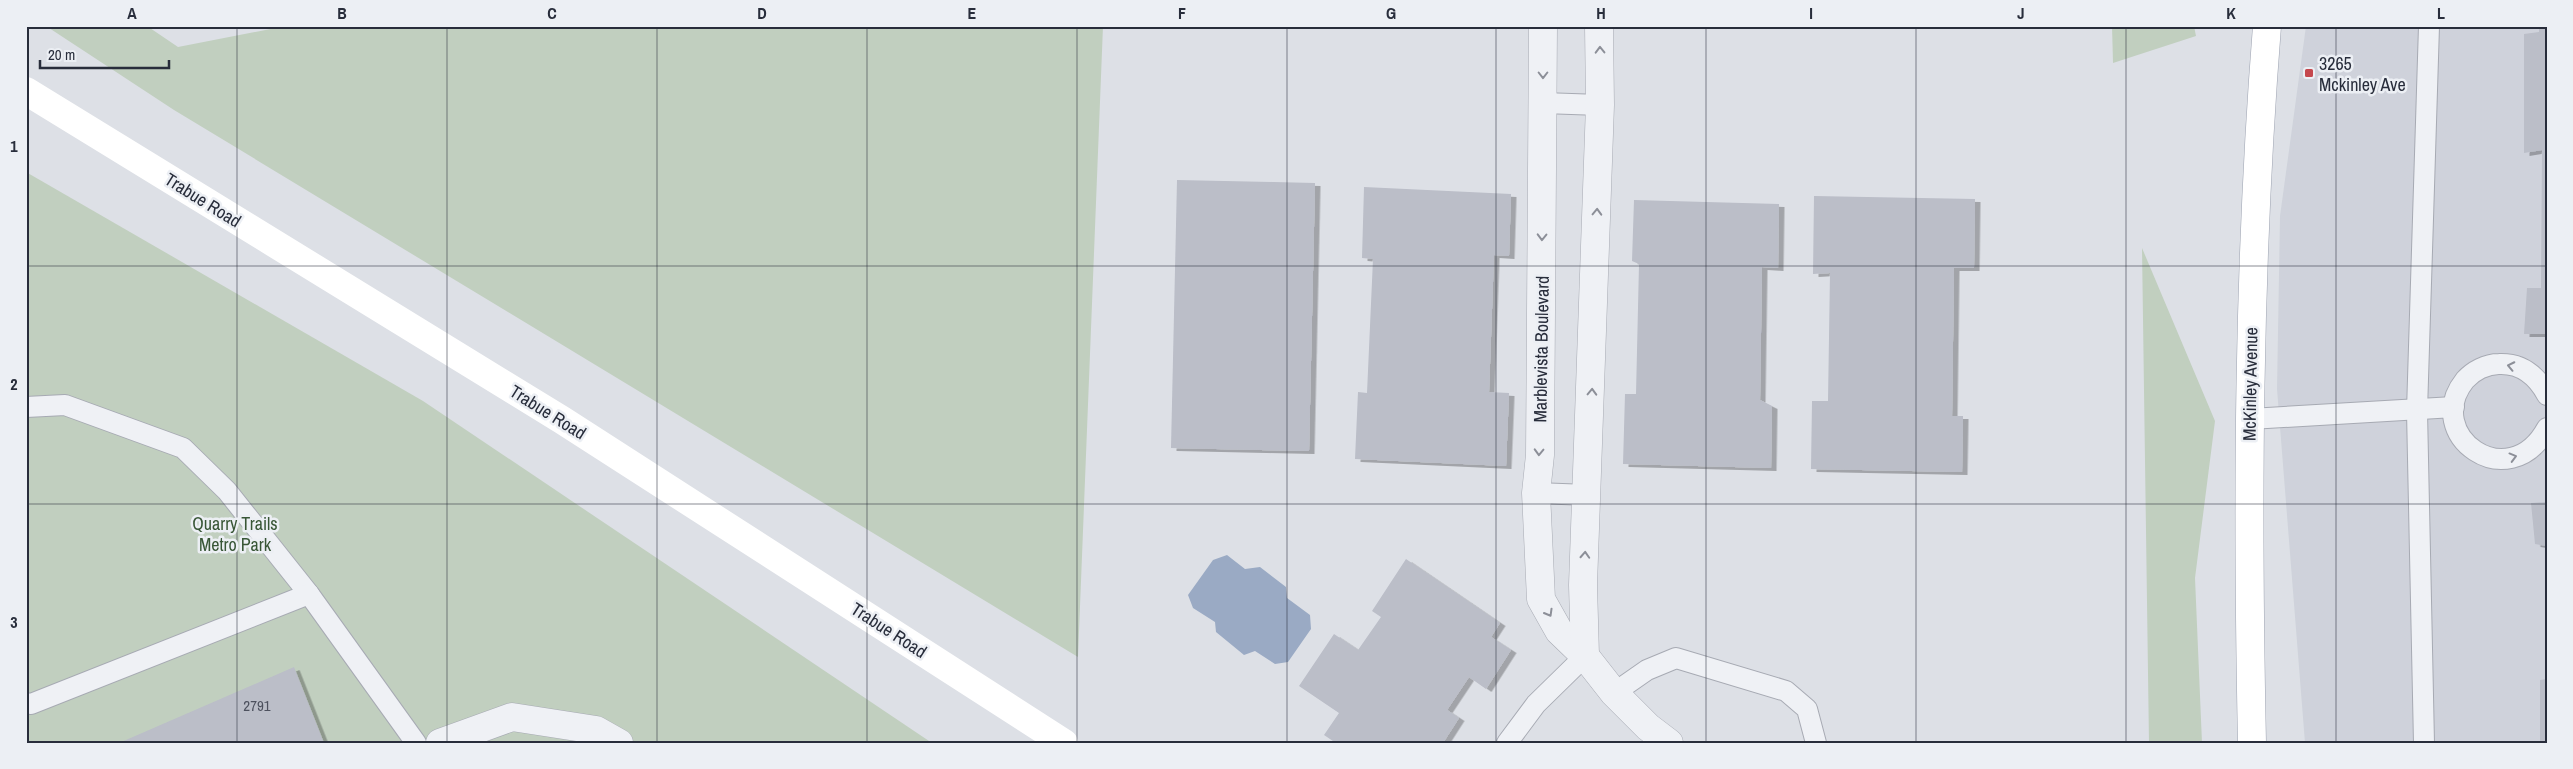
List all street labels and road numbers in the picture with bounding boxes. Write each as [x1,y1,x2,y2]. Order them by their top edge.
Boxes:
street label: Trabue Road [160,167,246,233]
street label: Marblevista Boulevard [1527,275,1555,423]
street label: McKinley Avenue [2237,327,2263,441]
street label: Trabue Road [505,379,591,445]
street label: Trabue Road [846,596,932,664]

